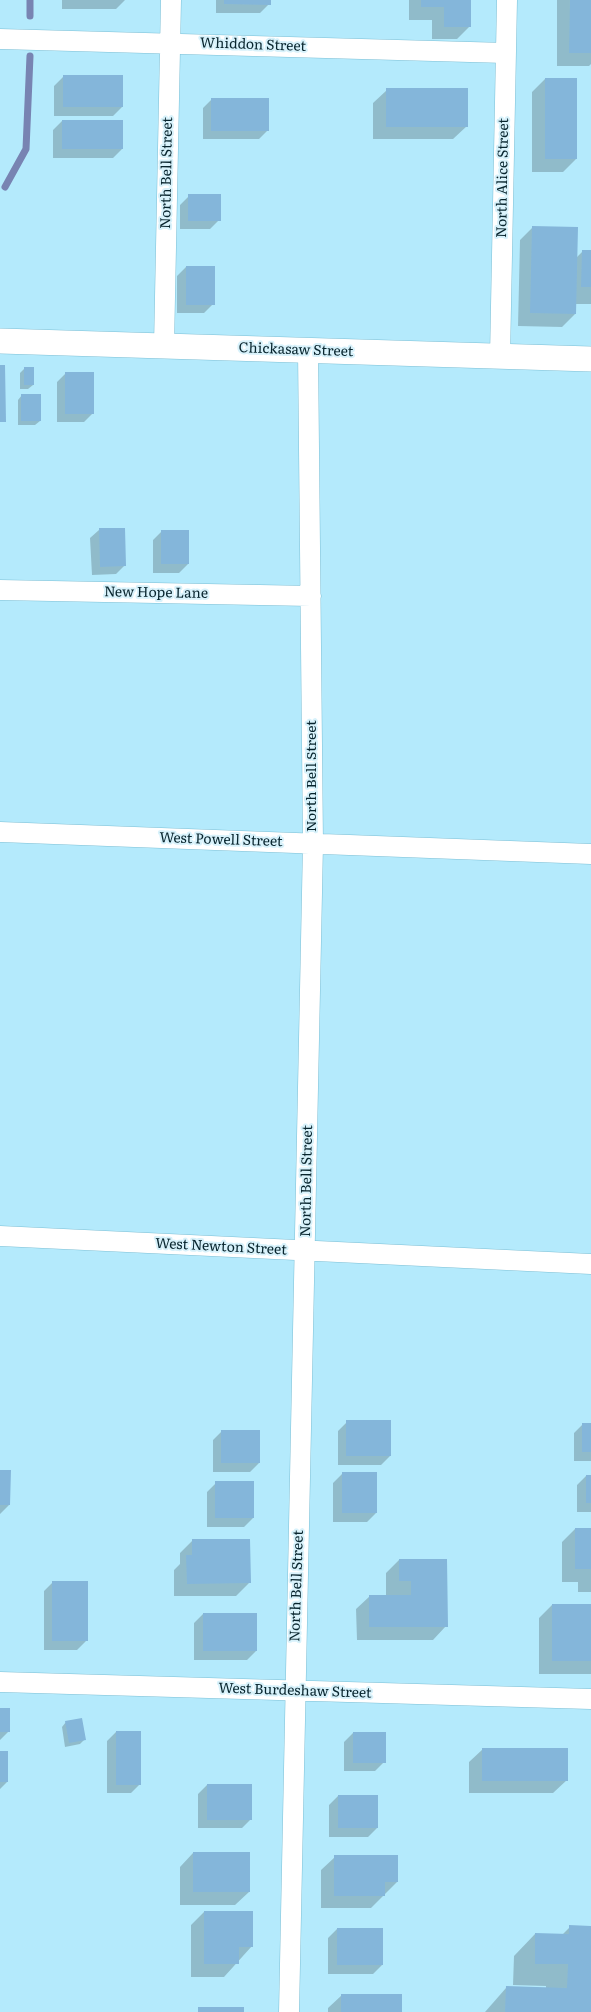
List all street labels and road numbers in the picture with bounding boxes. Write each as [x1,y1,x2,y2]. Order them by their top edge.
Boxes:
street label: Whiddon Street [200,35,306,55]
street label: North Bell Street [158,117,176,229]
street label: North Alice Street [494,118,512,238]
street label: Chickasaw Street [238,340,354,360]
street label: New Hope Lane [104,584,208,602]
street label: North Bell Street [304,720,320,832]
street label: West Powell Street [159,829,283,851]
street label: North Bell Street [298,1125,316,1237]
street label: West Newton Street [155,1235,287,1259]
street label: North Bell Street [287,1530,307,1642]
street label: West Burdeshaw Street [218,1680,372,1702]

